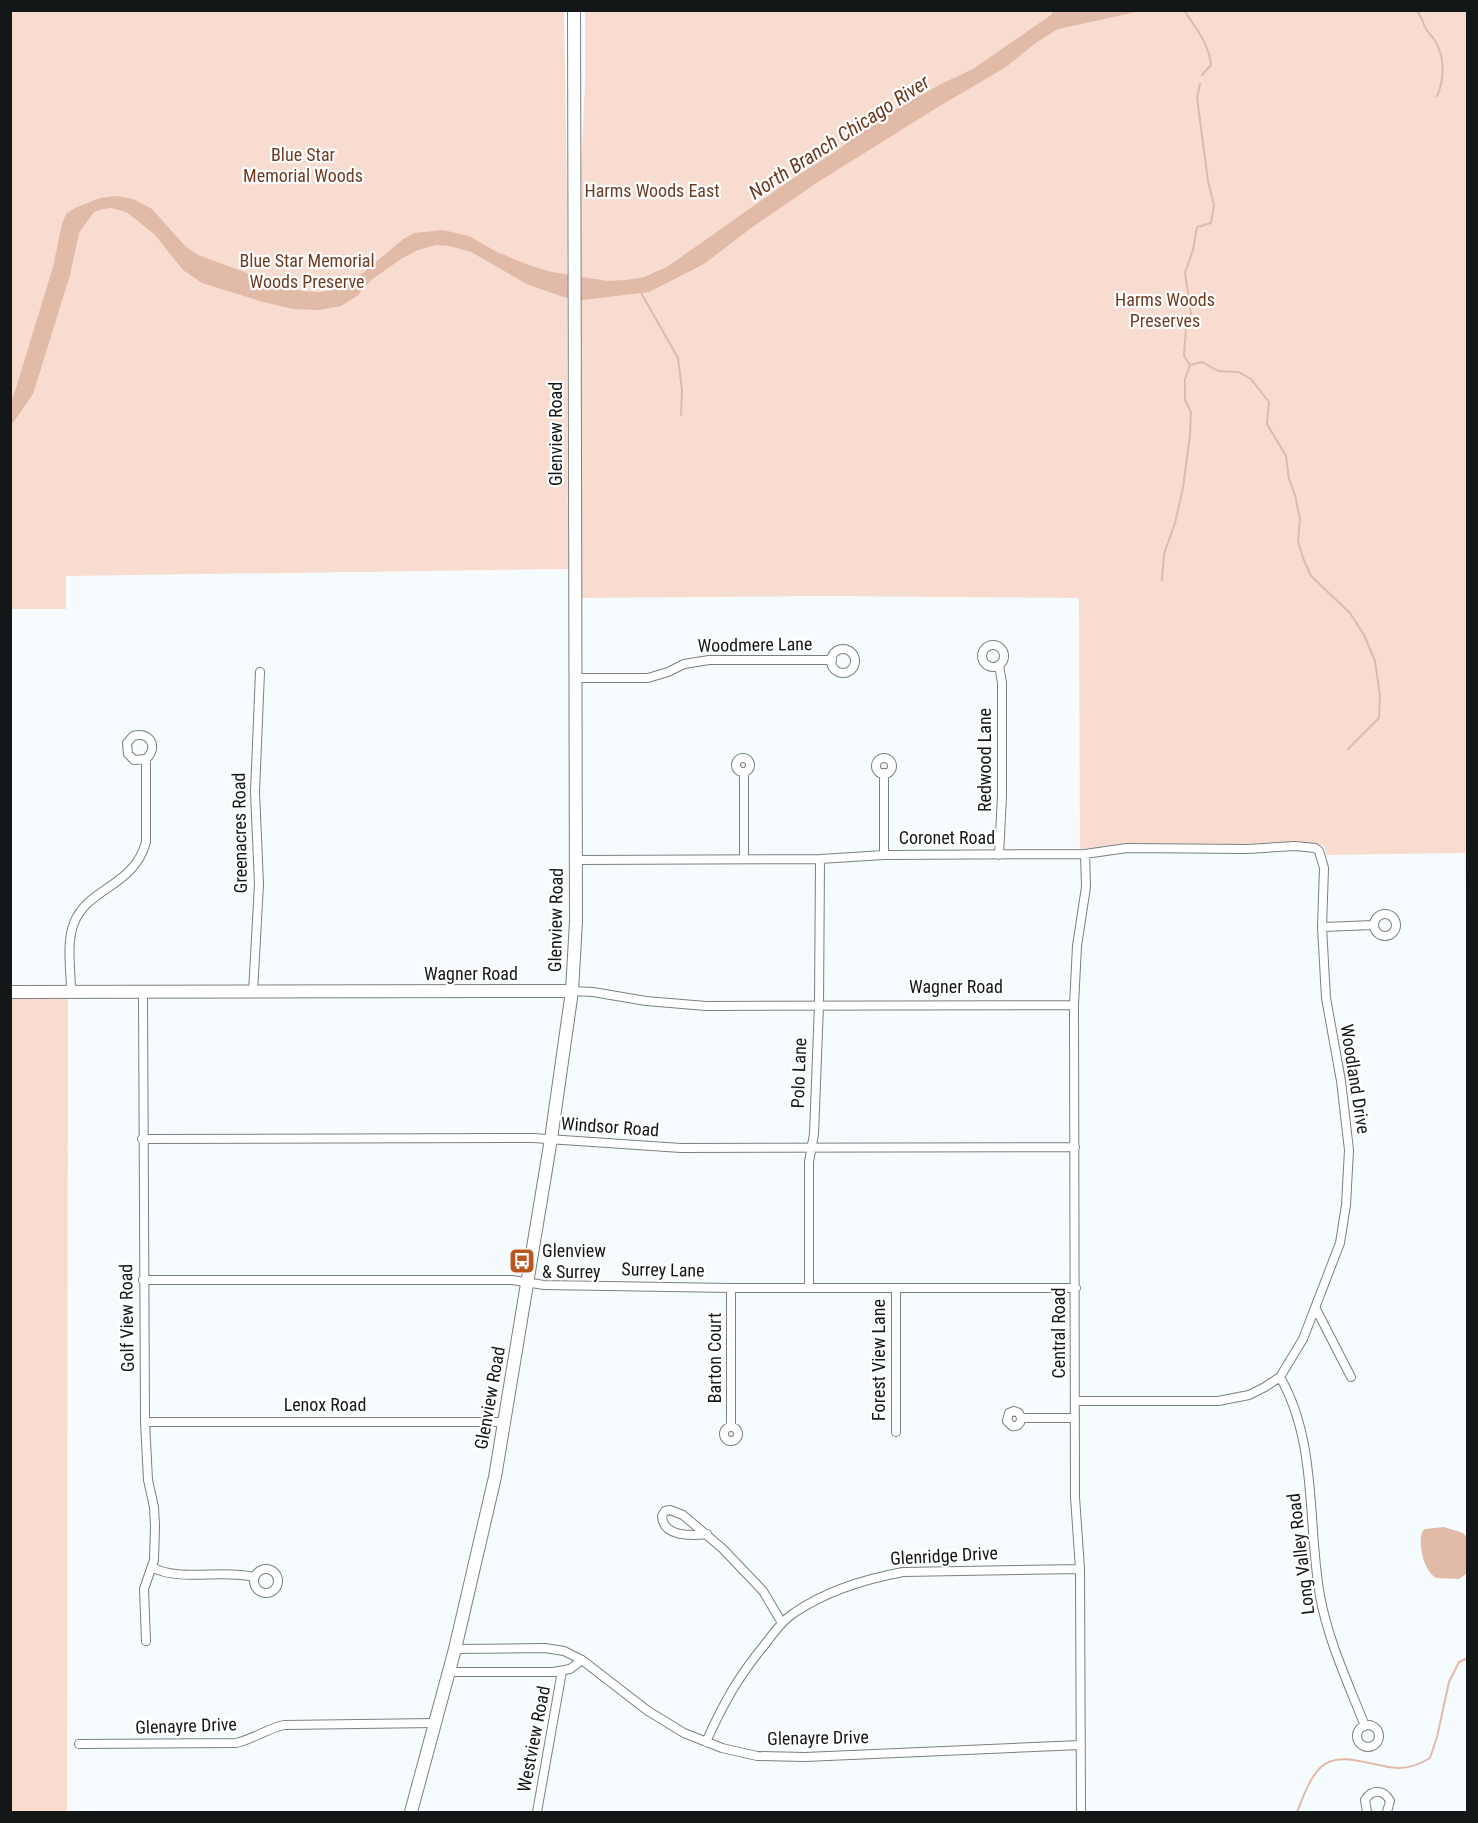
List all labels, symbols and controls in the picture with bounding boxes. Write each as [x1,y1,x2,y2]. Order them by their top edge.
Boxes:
water label: North Branch Chicago River [744,69,935,204]
park label: Blue Star Memorial Woods [243,144,363,186]
park label: Harms Woods East [584,180,720,201]
park label: Blue Star Memorial Woods Preserve [239,250,375,292]
park label: Harms Woods Preserves [1115,289,1215,331]
street label: Glenview Road [545,382,566,486]
street label: Woodmere Lane [697,633,812,656]
street label: Redwood Lane [974,708,995,812]
street label: Greenacres Road [228,772,251,894]
street label: Coronet Road [899,827,995,848]
street label: Glenview Road [544,868,567,972]
street label: Wagner Road [424,963,518,984]
street label: Wagner Road [909,976,1003,997]
street label: Woodland Drive [1336,1023,1375,1135]
street label: Polo Lane [787,1037,810,1109]
street label: Windsor Road [560,1113,660,1140]
place label: Glenview & Surrey [542,1240,606,1282]
bus stop icon: Glenview & Surrey [507,1246,537,1276]
street label: Surrey Lane [621,1258,705,1281]
street label: Golf View Road [115,1264,138,1372]
street label: Central Road [1048,1288,1069,1378]
street label: Forest View Lane [868,1299,889,1421]
street label: Barton Court [704,1313,725,1403]
street label: Glenview Road [470,1345,509,1451]
street label: Lenox Road [284,1394,366,1415]
street label: Long Valley Road [1283,1492,1318,1616]
street label: Glenridge Drive [890,1542,998,1569]
street label: Westview Road [513,1684,554,1794]
street label: Glenayre Drive [135,1713,237,1738]
street label: Glenayre Drive [767,1726,869,1749]

